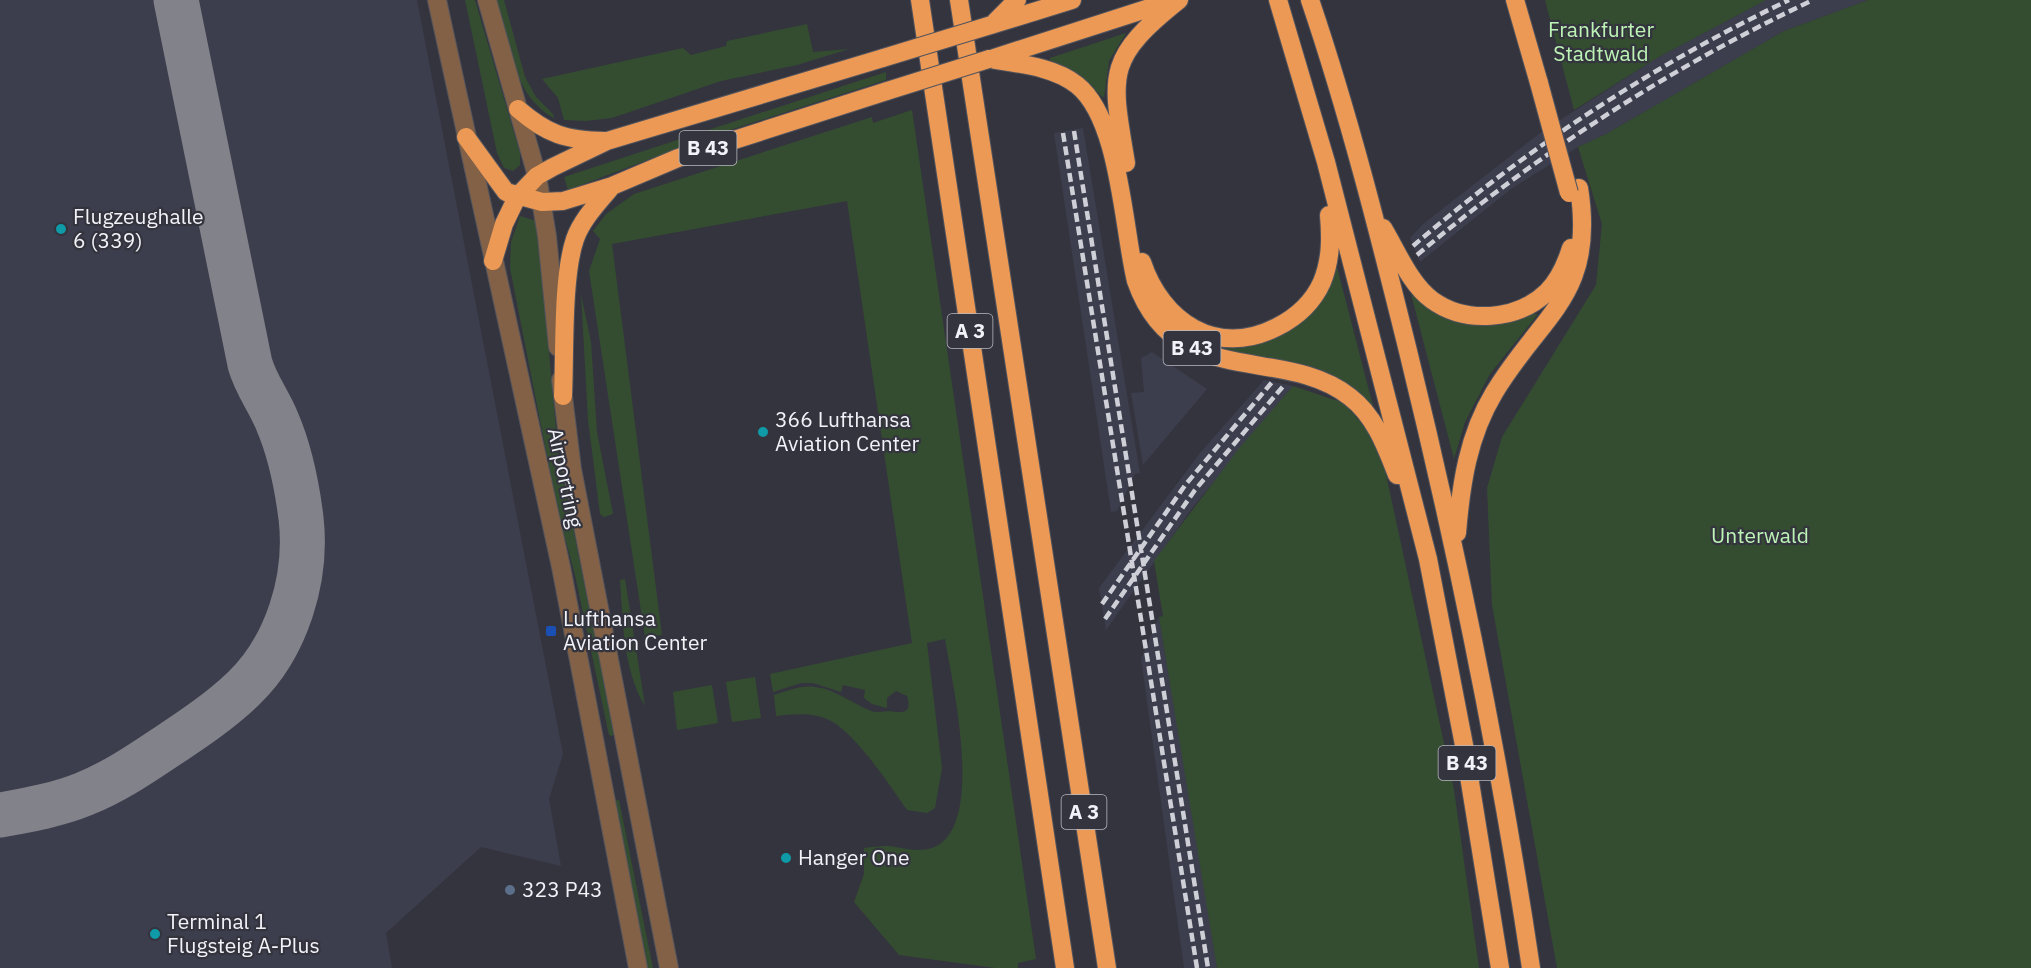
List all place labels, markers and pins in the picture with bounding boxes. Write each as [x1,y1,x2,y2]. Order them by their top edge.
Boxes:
place label: Flugzeughalle 6 (339) [73,202,204,254]
marker: Flugzeughalle 6 (339) [54,222,68,236]
place label: 366 Lufthansa Aviation Center [775,405,919,457]
marker: 366 Lufthansa Aviation Center [756,425,770,439]
place label: Lufthansa Aviation Center [563,604,707,656]
marker: Lufthansa Aviation Center [544,624,558,638]
place label: Hanger One [798,843,909,871]
marker: Hanger One [779,851,793,865]
place label: 323 P43 [522,875,603,903]
marker: 323 P43 [503,883,517,897]
place label: Terminal 1 Flugsteig A-Plus [167,907,320,959]
marker: Terminal 1 Flugsteig A-Plus [148,927,162,941]

